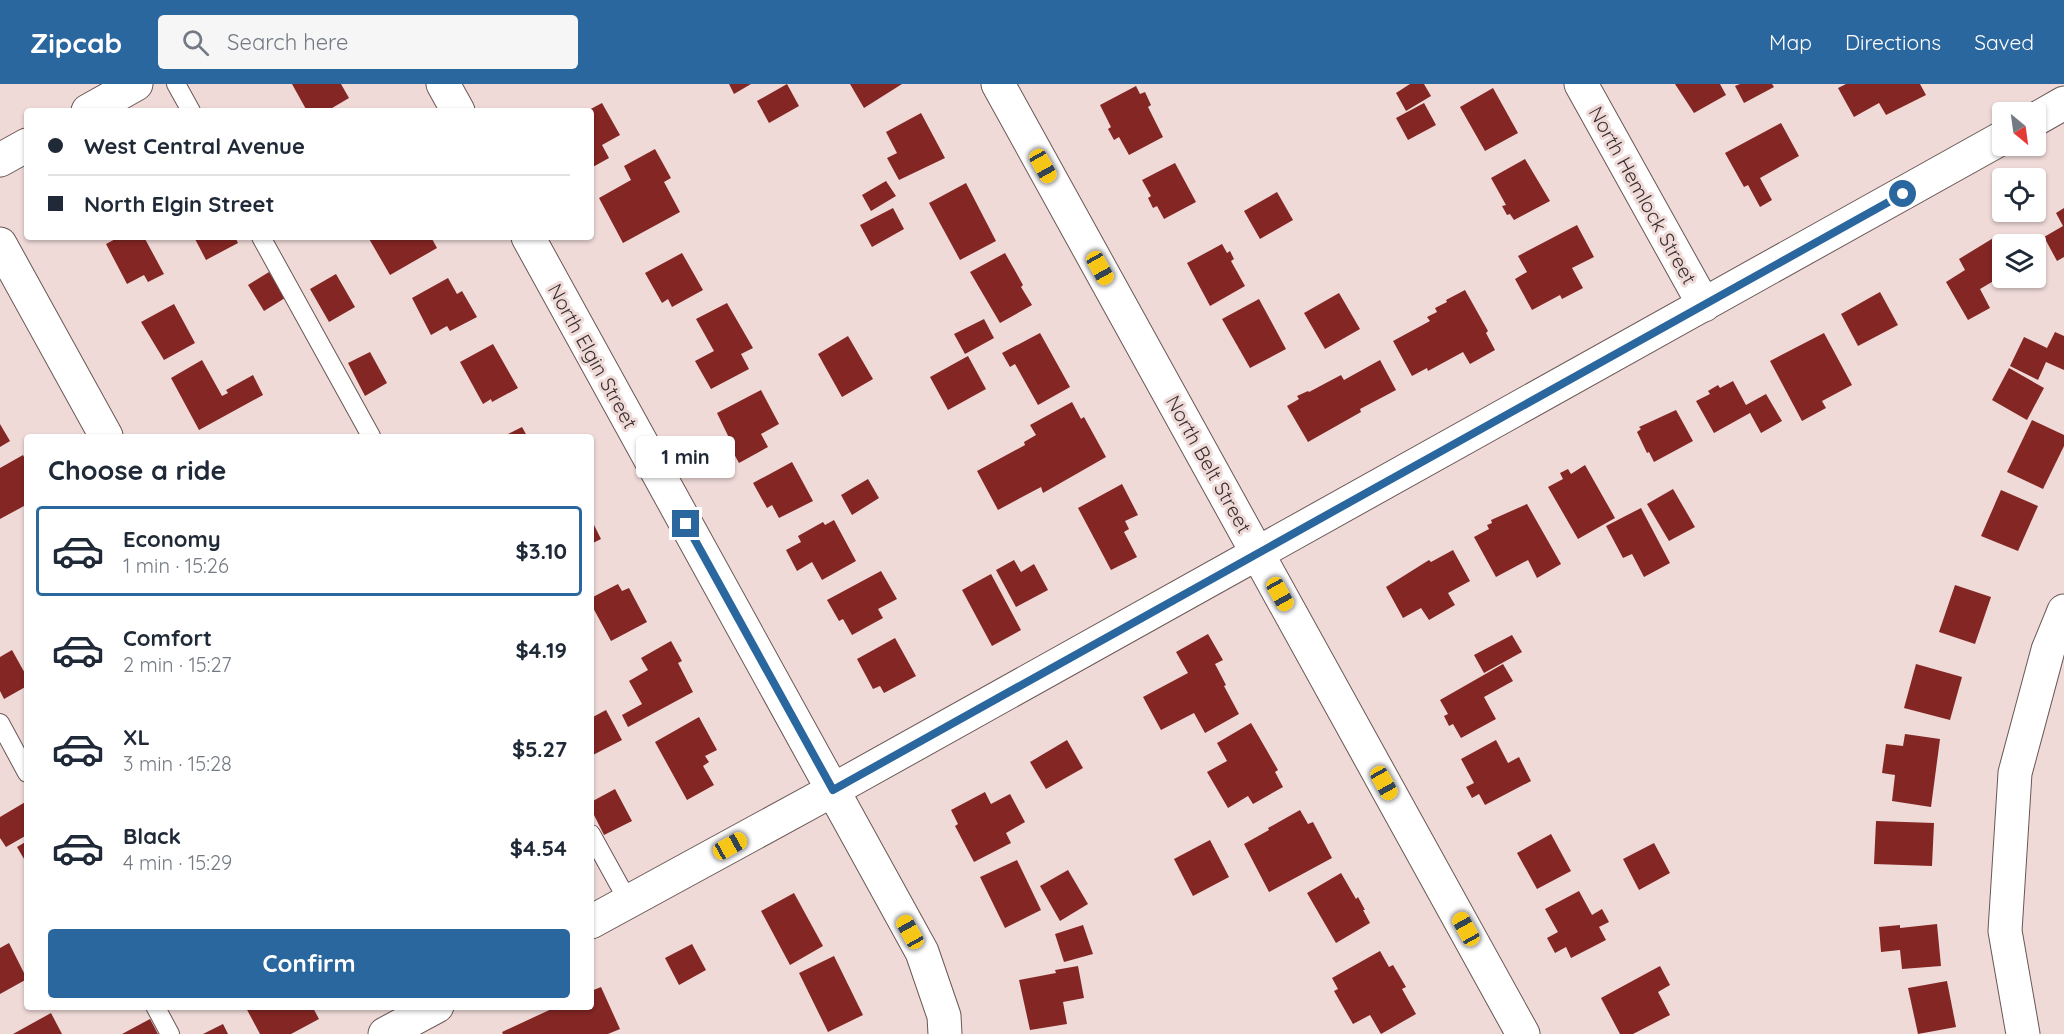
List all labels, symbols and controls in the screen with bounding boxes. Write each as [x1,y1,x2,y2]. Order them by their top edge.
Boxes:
search box [158,15,578,69]
text: Zipcab [30,25,122,60]
icon: search [179,26,212,59]
text: Search here [227,28,349,56]
text: Map [1769,29,1812,55]
text: Directions [1845,29,1941,55]
text: Saved [1974,29,2034,55]
street label: North Hemlock Street [1584,102,1702,289]
north arrow [1992,102,2046,156]
map controls [1992,102,2046,288]
text: West Central Avenue [84,132,305,160]
car [1026,146,1060,186]
button: locate [1992,168,2046,222]
route start [1889,180,1916,207]
text: North Elgin Street [84,190,274,218]
button: layers [1992,234,2046,288]
car [1083,248,1117,288]
street label: North Elgin Street [543,279,643,433]
street label: North Belt Street [1161,391,1257,537]
callout: 1 min [636,437,736,479]
text: 1 min [661,444,710,469]
text: Choose a ride [48,453,226,487]
route end [672,510,699,537]
icon: car [51,524,105,578]
text: Economy [123,525,221,553]
text: $3.10 [516,537,567,565]
text: 1 min · 15:26 [123,553,229,578]
car [1263,574,1297,614]
icon: car [51,623,105,677]
text: Comfort [123,624,212,652]
text: $4.19 [515,636,567,664]
text: 2 min · 15:27 [123,652,231,677]
icon: car [51,722,105,776]
text: XL [123,723,150,751]
text: $5.27 [512,735,567,763]
text: 3 min · 15:28 [123,751,232,776]
car [1367,763,1401,803]
icon: car [51,821,105,875]
text: Black [123,822,181,850]
car [710,829,750,863]
text: $4.54 [510,834,567,862]
text: 4 min · 15:29 [123,850,232,875]
car [1449,909,1483,949]
car [893,912,927,952]
button: Confirm [48,929,570,998]

